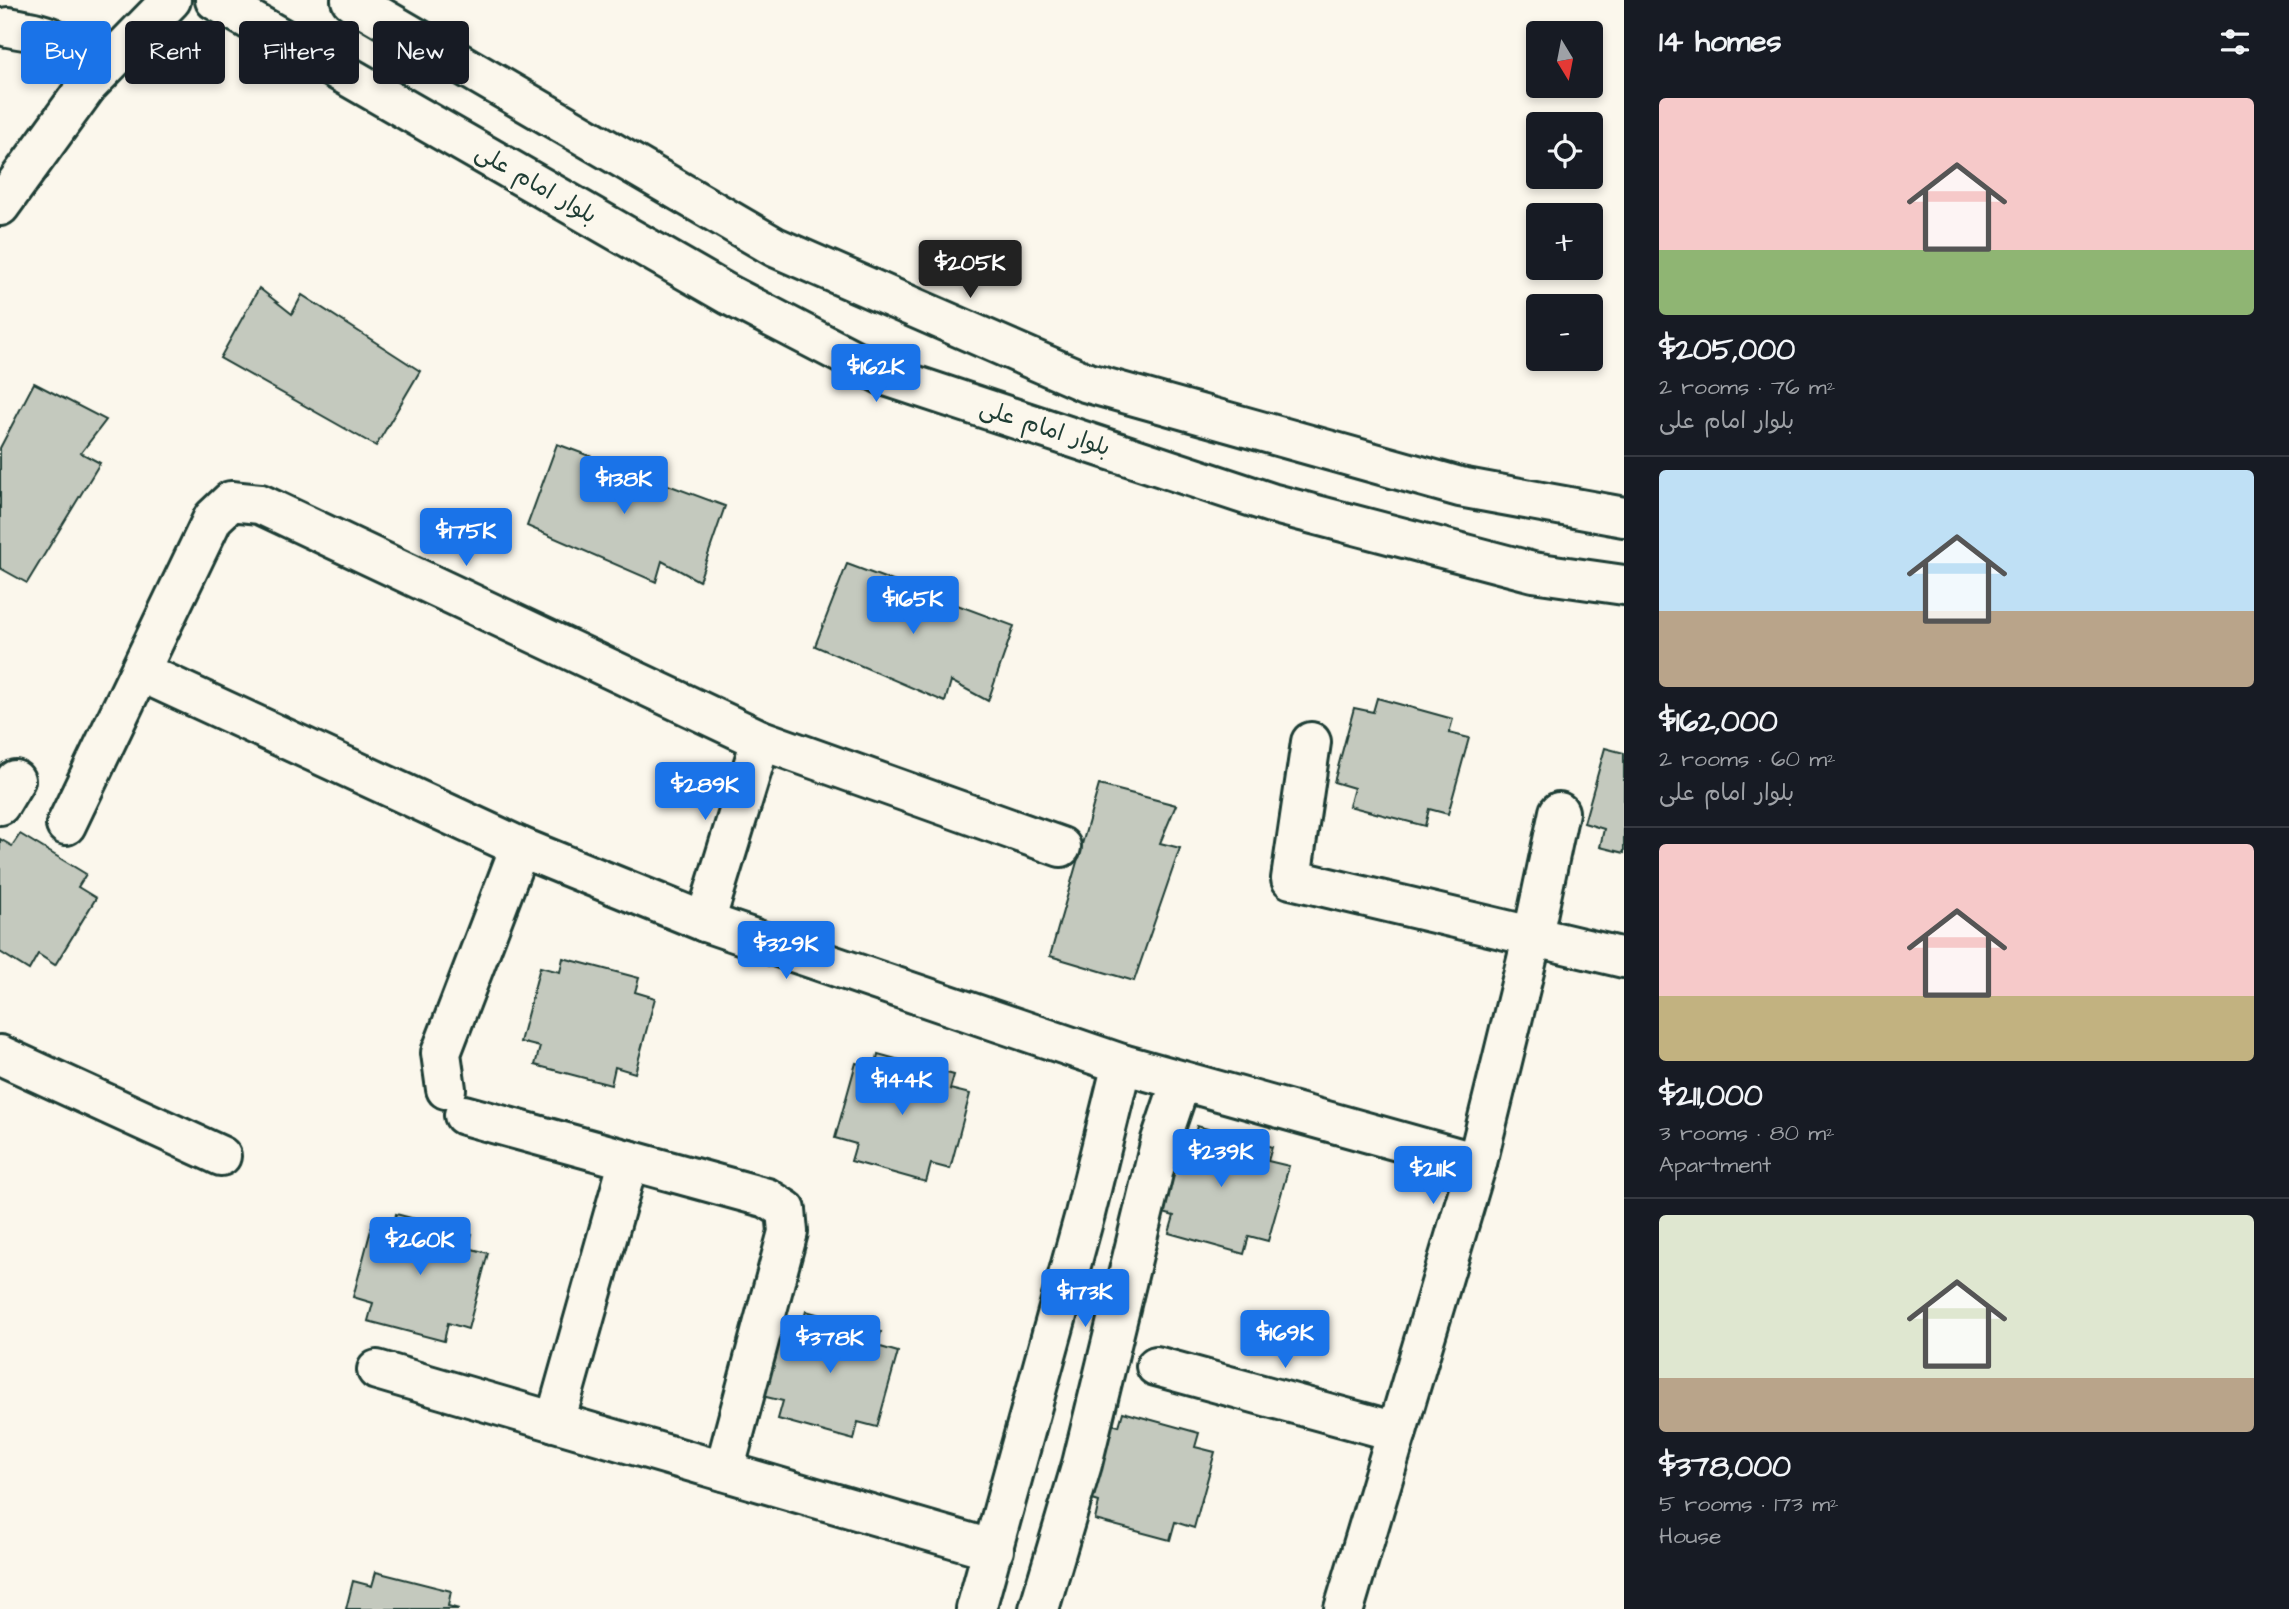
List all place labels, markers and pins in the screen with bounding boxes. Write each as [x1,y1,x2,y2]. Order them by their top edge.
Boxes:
pin: $205K [921,240,1019,300]
pin: $162K [827,344,925,404]
pin: $138K [575,456,673,516]
pin: $175K [417,508,515,568]
pin: $165K [864,576,962,636]
pin: $289K [656,762,754,822]
pin: $329K [737,922,835,981]
pin: $144K [853,1058,951,1117]
pin: $239K [1172,1130,1270,1189]
pin: $211K [1384,1146,1482,1206]
pin: $260K [371,1218,469,1277]
pin: $173K [1036,1270,1134,1329]
pin: $169K [1236,1310,1334,1370]
pin: $378K [781,1316,879,1375]

